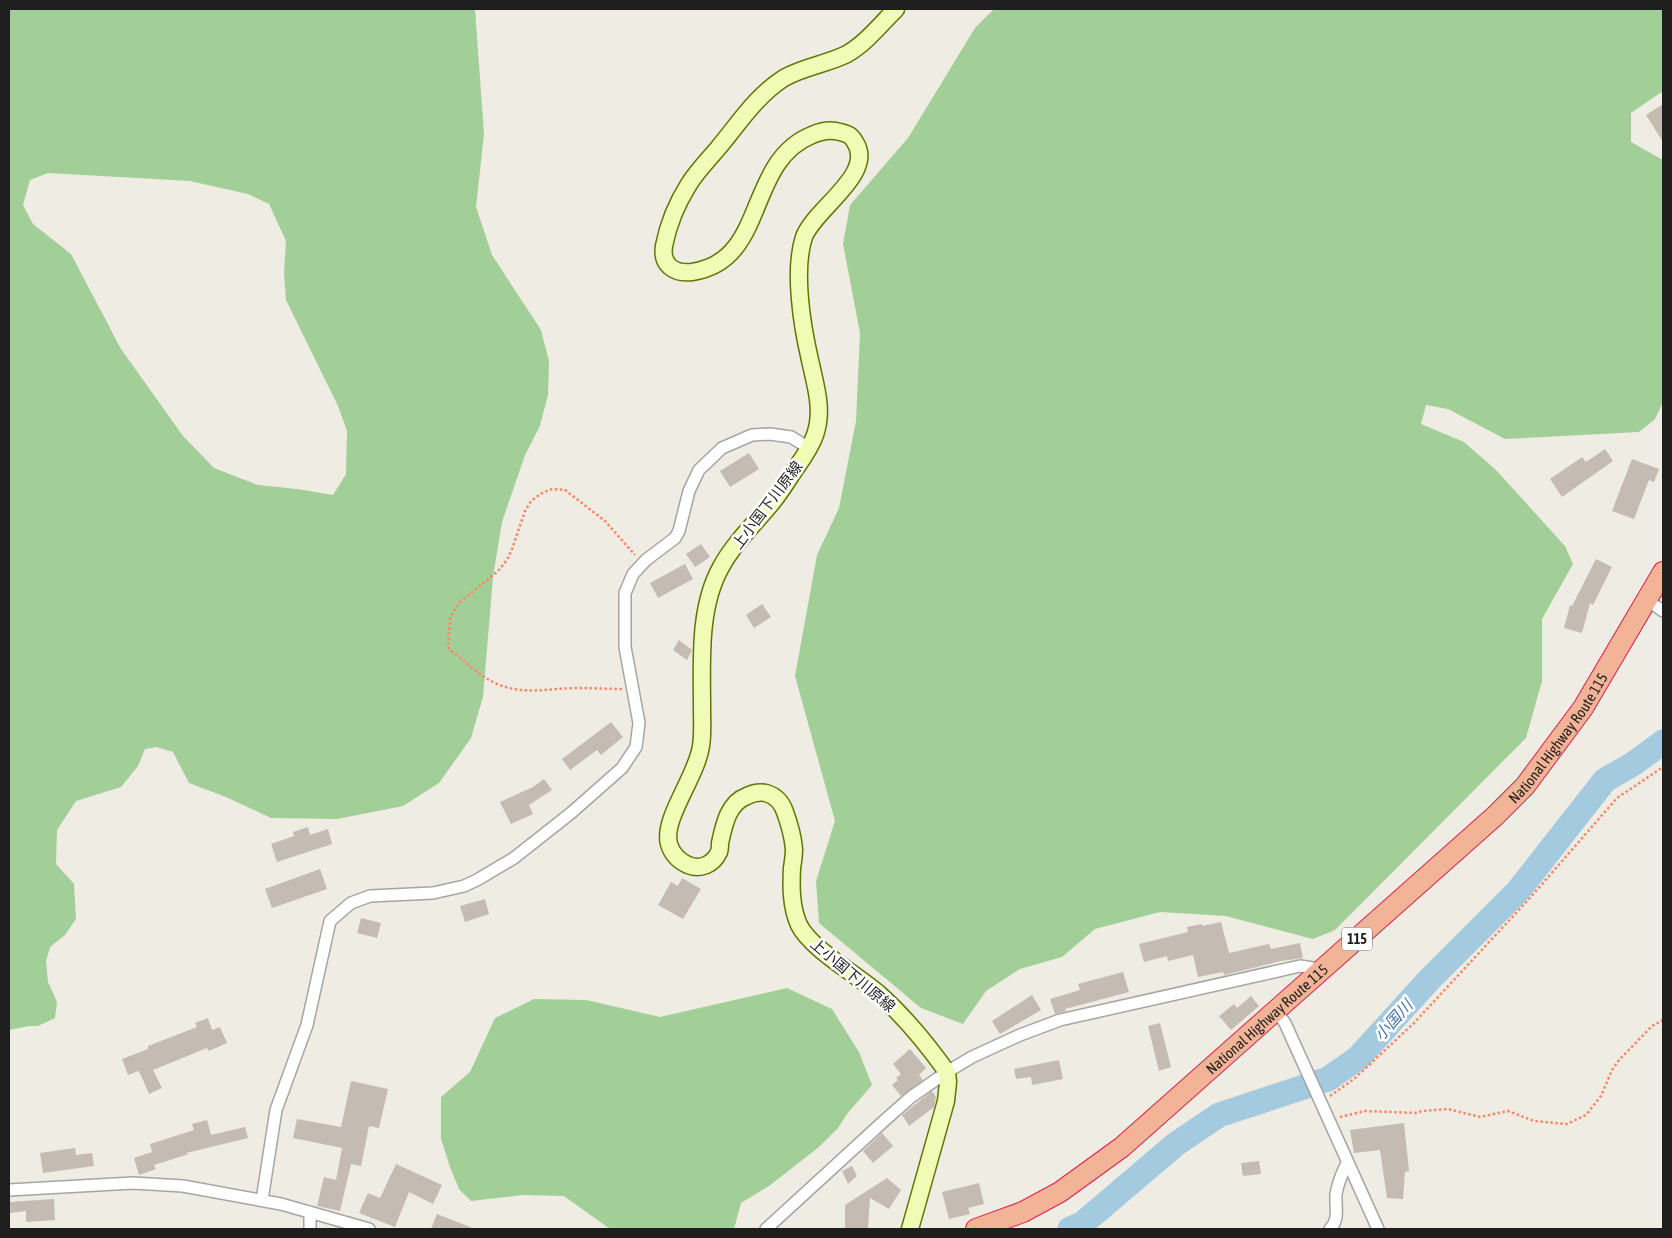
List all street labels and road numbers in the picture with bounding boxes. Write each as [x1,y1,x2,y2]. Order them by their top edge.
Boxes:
street label: 上小国下川原線 [729,458,805,552]
street label: National Highway Route 115 [1505,670,1610,806]
road number: 115 [1342,928,1372,951]
street label: 上小国下川原線 [807,935,899,1015]
street label: National Highway Route 115 [1202,960,1331,1077]

